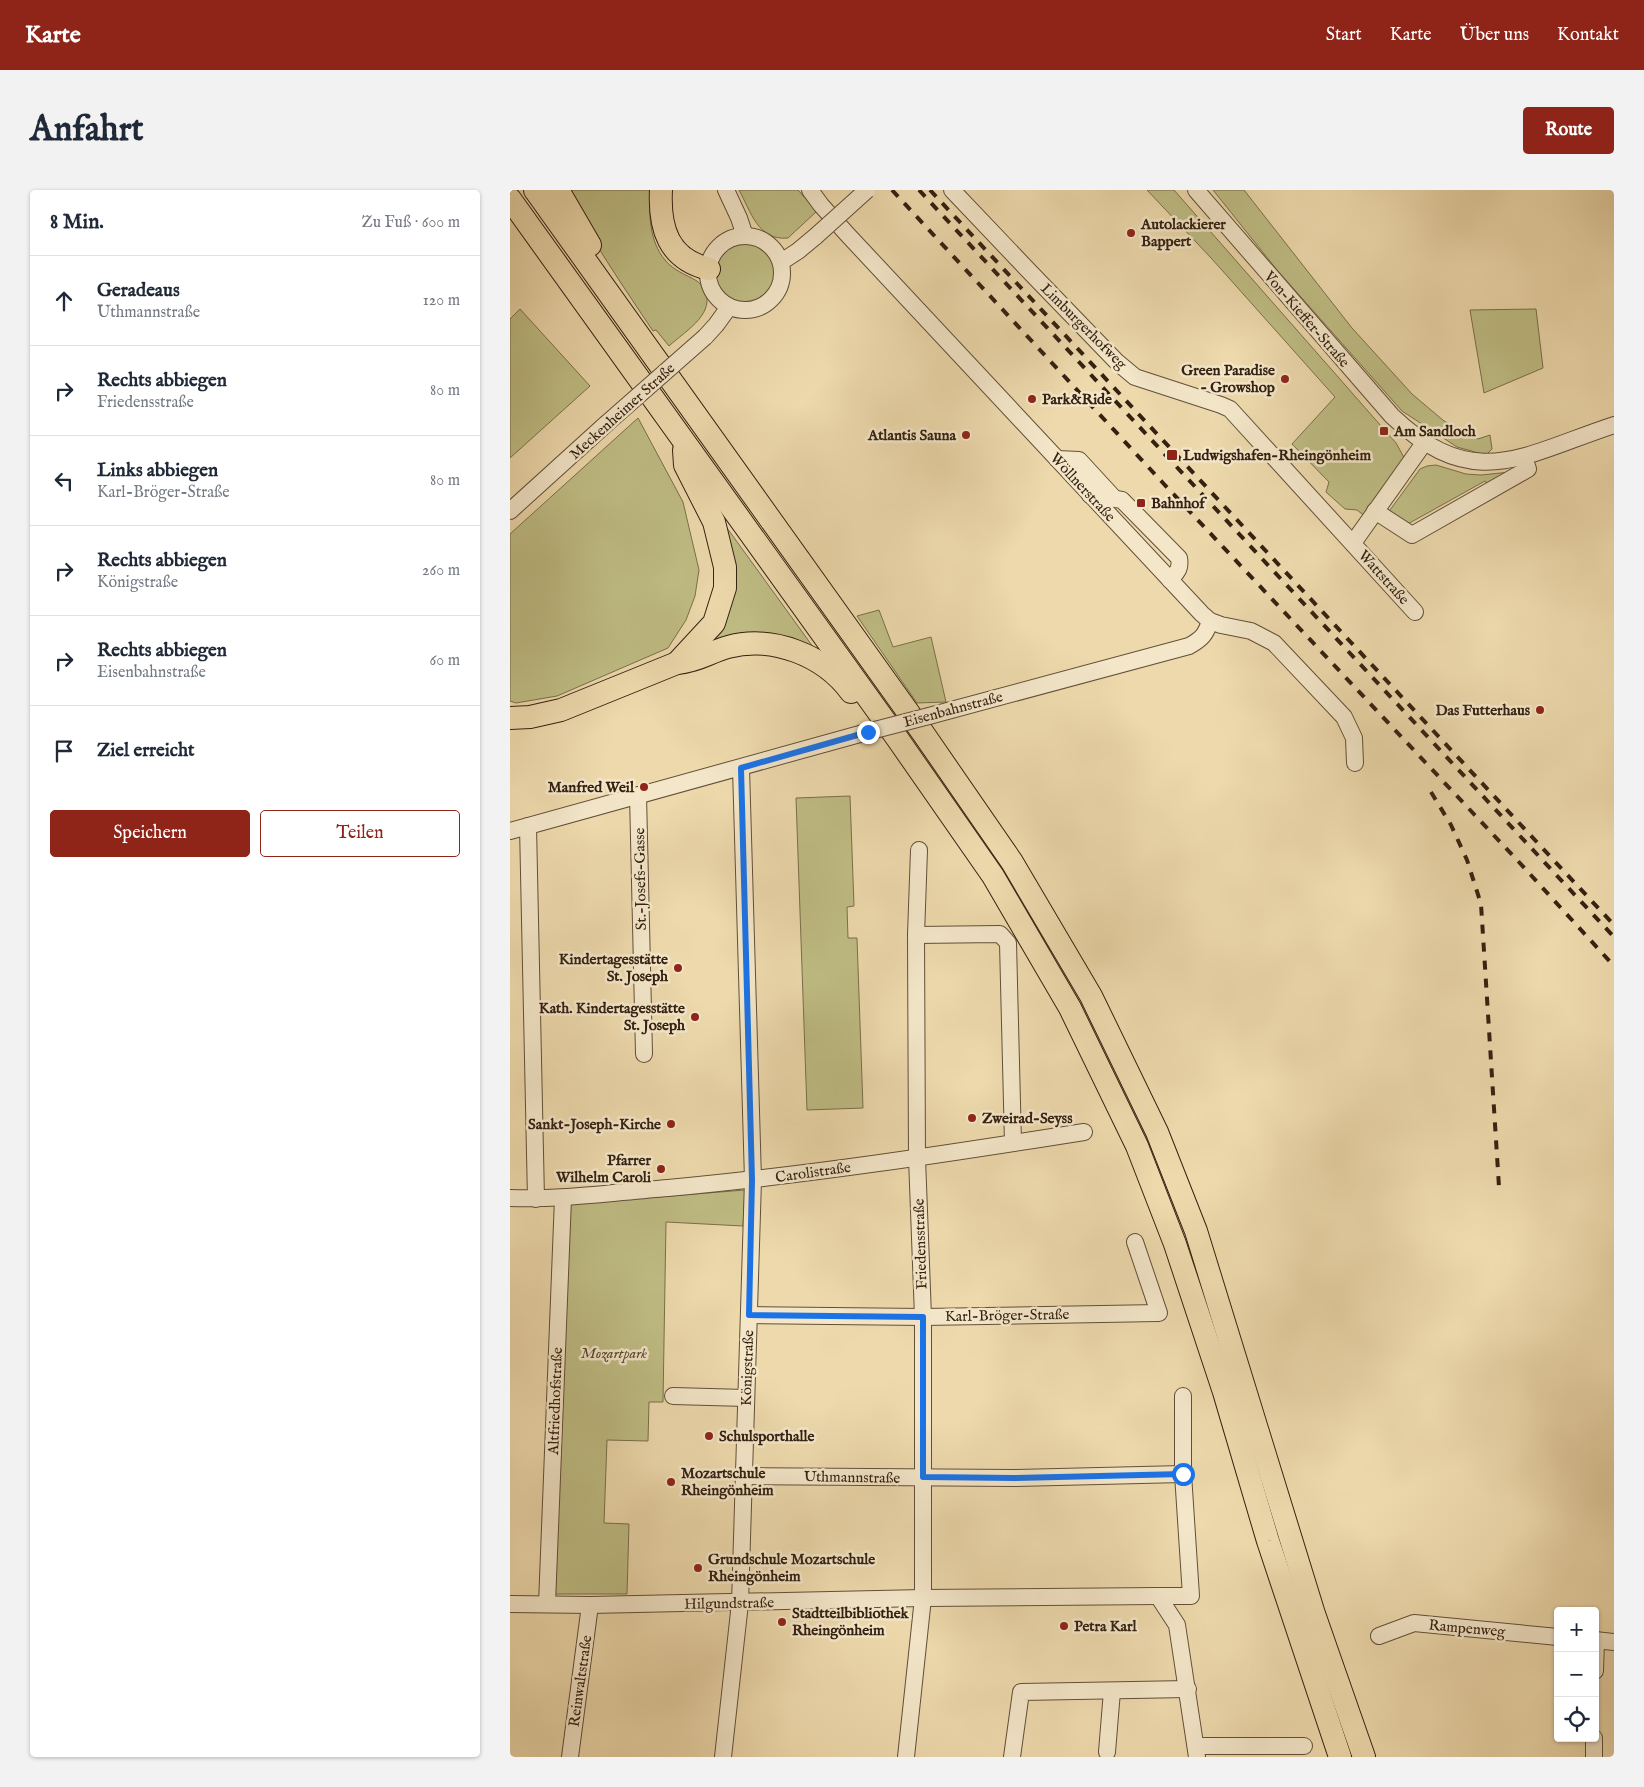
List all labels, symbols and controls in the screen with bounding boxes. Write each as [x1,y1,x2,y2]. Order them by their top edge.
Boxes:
text: Karte [25,20,81,51]
text: Start [1326,24,1362,47]
text: Karte [1390,24,1432,47]
text: Über uns [1460,24,1529,47]
text: Kontakt [1557,24,1619,47]
button: Route [1523,107,1614,154]
text: Anfahrt [30,108,144,153]
text: 8 Min. [50,209,104,236]
text: Zu Fuß · 600 m [362,213,460,233]
place label: Autolackierer Bappert [1140,215,1226,251]
marker: Autolackierer Bappert [1125,227,1137,239]
street label: Von-Kieffer-Straße [1259,267,1354,371]
text: Geradeaus [97,279,180,303]
street label: Limburgerhofweg [1037,279,1131,374]
icon: ahead [50,287,78,315]
text: 120 m [423,291,460,311]
text: Uthmannstraße [97,303,200,323]
street label: Meckenheimer Straße [566,359,679,464]
place label: Green Paradise - Growshop [1181,361,1275,397]
text: Rechts abbiegen [97,369,227,393]
marker: Green Paradise - Growshop [1279,373,1291,385]
icon: right [50,377,78,405]
text: 80 m [430,381,460,401]
place label: Park&Ride [1042,390,1112,409]
text: Friedensstraße [97,393,194,413]
marker: Park&Ride [1026,393,1038,405]
place label: Am Sandloch [1393,422,1477,441]
marker: Am Sandloch [1378,425,1390,437]
place label: Atlantis Sauna [867,426,957,445]
marker: Atlantis Sauna [960,429,972,441]
place label: Ludwigshafen-Rheingönheim [1183,446,1371,465]
marker: Ludwigshafen-Rheingönheim [1165,448,1179,462]
street label: Wöllnerstraße [1046,449,1120,526]
text: Links abbiegen [97,459,218,483]
icon: left [50,467,78,495]
text: 80 m [430,471,460,491]
text: Karl-Bröger-Straße [97,483,230,503]
place label: Bahnhof [1151,494,1207,513]
marker: Bahnhof [1135,497,1147,509]
street label: Wattstraße [1354,546,1413,609]
text: Rechts abbiegen [97,549,227,573]
icon: right [50,557,78,585]
text: 260 m [422,561,460,581]
text: Königstraße [97,573,178,593]
text: Rechts abbiegen [97,639,227,663]
icon: right [50,647,78,675]
text: 60 m [430,651,460,671]
text: Eisenbahnstraße [97,663,206,683]
street label: Eisenbahnstraße [901,687,1005,732]
place label: Das Futterhaus [1436,701,1531,720]
marker: Das Futterhaus [1534,704,1546,716]
route end [857,721,880,744]
icon: arrive [50,737,78,765]
text: Ziel erreicht [97,739,195,763]
place label: Manfred Weil [548,778,635,797]
marker: Manfred Weil [638,781,650,793]
button: Speichern [50,810,250,857]
button: Teilen [260,810,460,857]
street label: St.-Josefs-Gasse [630,827,651,930]
place label: Kindertagesstätte St. Joseph [559,950,669,986]
marker: Kindertagesstätte St. Joseph [672,962,684,974]
place label: Kath. Kindertagesstätte St. Joseph [539,999,686,1035]
marker: Kath. Kindertagesstätte St. Joseph [689,1011,701,1023]
place label: Zweirad-Seyss [982,1109,1073,1128]
marker: Zweirad-Seyss [966,1112,978,1124]
place label: Sankt-Joseph-Kirche [528,1115,661,1134]
marker: Sankt-Joseph-Kirche [665,1118,677,1130]
place label: Pfarrer Wilhelm Caroli [555,1151,651,1187]
street label: Carolistraße [774,1158,852,1187]
marker: Pfarrer Wilhelm Caroli [655,1163,667,1175]
street label: Friedensstraße [909,1198,932,1290]
street label: Karl-Bröger-Straße [945,1305,1069,1326]
street label: Königstraße [737,1330,758,1406]
park label: Mozartpark [581,1344,647,1363]
street label: Altfriedhofstraße [544,1347,567,1456]
place label: Schulsporthalle [719,1427,815,1446]
marker: Schulsporthalle [703,1430,715,1442]
route start [1172,1463,1195,1486]
place label: Mozartschule Rheingönheim [681,1464,774,1500]
street label: Uthmannstraße [804,1467,901,1488]
marker: Mozartschule Rheingönheim [665,1476,677,1488]
place label: Grundschule Mozartschule Rheingönheim [708,1550,875,1586]
marker: Grundschule Mozartschule Rheingönheim [692,1562,704,1574]
street label: Hilgundstraße [684,1593,774,1614]
place label: Stadtteilbibliothek Rheingönheim [792,1604,910,1640]
map controls [1554,1607,1599,1742]
button: + [1554,1607,1599,1652]
marker: Stadtteilbibliothek Rheingönheim [776,1616,788,1628]
street label: Rampenweg [1428,1616,1507,1641]
place label: Petra Karl [1074,1617,1138,1636]
marker: Petra Karl [1058,1620,1070,1632]
street label: Reinwaltstraße [565,1634,596,1728]
button: − [1554,1652,1599,1697]
button: locate [1554,1697,1599,1742]

